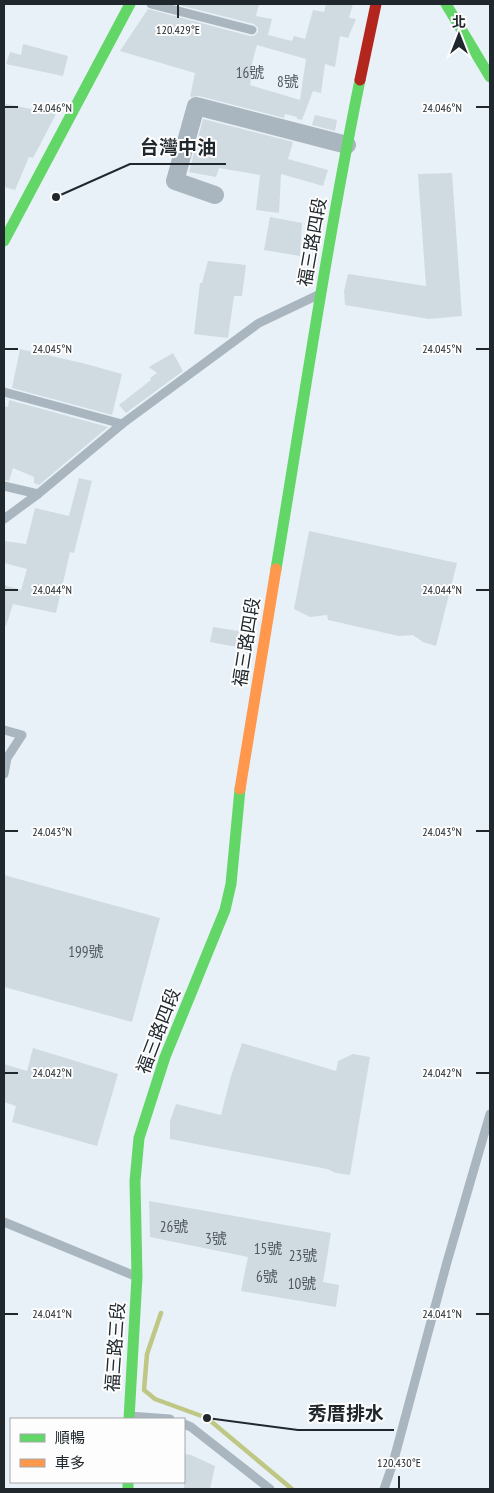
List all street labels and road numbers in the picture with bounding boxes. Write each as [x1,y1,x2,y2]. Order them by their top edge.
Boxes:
street label: 福三路四段 [293,196,331,288]
street label: 福三路四段 [228,596,264,688]
street label: 福三路四段 [131,985,185,1077]
street label: 福三路三段 [100,1301,130,1393]

